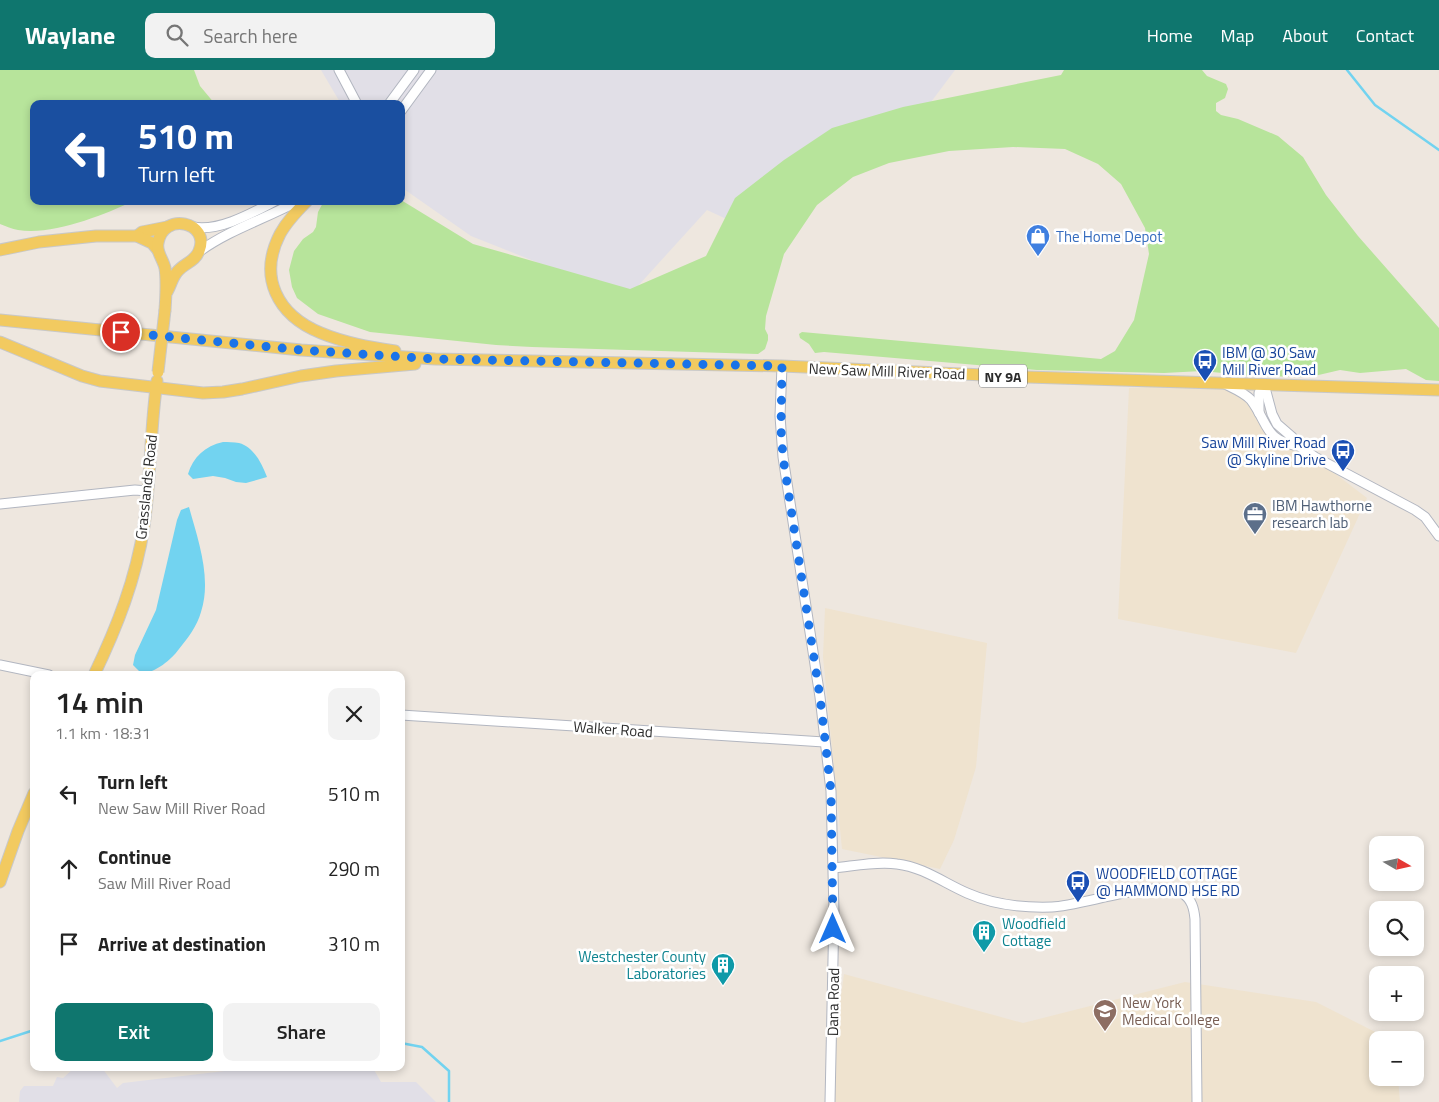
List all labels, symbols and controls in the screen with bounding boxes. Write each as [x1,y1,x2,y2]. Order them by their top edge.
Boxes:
search box [145,13,495,58]
text: Waylane [25,17,115,53]
icon: search [163,21,191,49]
text: Search here [203,21,298,50]
text: Home [1147,22,1193,49]
text: Map [1221,22,1254,49]
text: About [1282,22,1328,49]
text: Contact [1356,22,1414,49]
text: 510 m [138,109,234,163]
icon: left [55,120,120,185]
text: Turn left [138,157,215,191]
shop icon: The Home Depot [1025,223,1051,257]
place label: The Home Depot [1056,225,1163,248]
pin [100,311,142,353]
icon: arrive [107,318,135,346]
place label: IBM @ 30 Saw Mill River Road [1222,341,1316,381]
bus stop icon: IBM @ 30 Saw Mill River Road [1192,348,1218,382]
street label: New Saw Mill River Road [808,357,966,385]
road number: NY 9A [979,364,1027,388]
place label: Saw Mill River Road @ Skyline Drive [1201,431,1326,471]
street label: Grasslands Road [129,433,163,541]
bus stop icon: Saw Mill River Road @ Skyline Drive [1330,438,1356,472]
place label: IBM Hawthorne research lab [1272,494,1372,534]
office icon: IBM Hawthorne research lab [1242,501,1268,535]
text: 14 min [55,679,144,725]
button: close [328,688,380,740]
street label: Walker Road [573,715,653,743]
text: 1.1 km · 18:31 [55,721,151,745]
text: Turn left [98,767,168,796]
text: 510 m [328,779,380,808]
icon: left [55,780,83,808]
text: New Saw Mill River Road [98,796,265,820]
north arrow [1369,836,1424,891]
map controls [1369,836,1424,1086]
text: Continue [98,842,171,871]
text: 290 m [328,854,380,883]
icon: ahead [55,855,83,883]
place label: WOODFIELD COTTAGE @ HAMMOND HSE RD [1096,862,1240,902]
bus stop icon: WOODFIELD COTTAGE @ HAMMOND HSE RD [1065,869,1091,903]
text: Saw Mill River Road [98,871,231,895]
button: search [1369,901,1424,956]
position arrow [806,902,858,954]
place label: Woodfield Cottage [1002,912,1066,952]
building icon: Woodfield Cottage [971,919,997,953]
text: Arrive at destination [98,929,266,958]
text: 310 m [328,929,380,958]
icon: arrive [55,930,83,958]
place label: Westchester County Laboratories [578,945,706,985]
building icon: Westchester County Laboratories [710,952,736,986]
button: + [1369,966,1424,1021]
street label: Dana Road [821,968,845,1036]
place label: New York Medical College [1122,991,1220,1031]
school or university icon: New York Medical College [1092,998,1118,1032]
button: Exit [55,1003,213,1061]
button: Share [223,1003,380,1061]
button: − [1369,1031,1424,1086]

